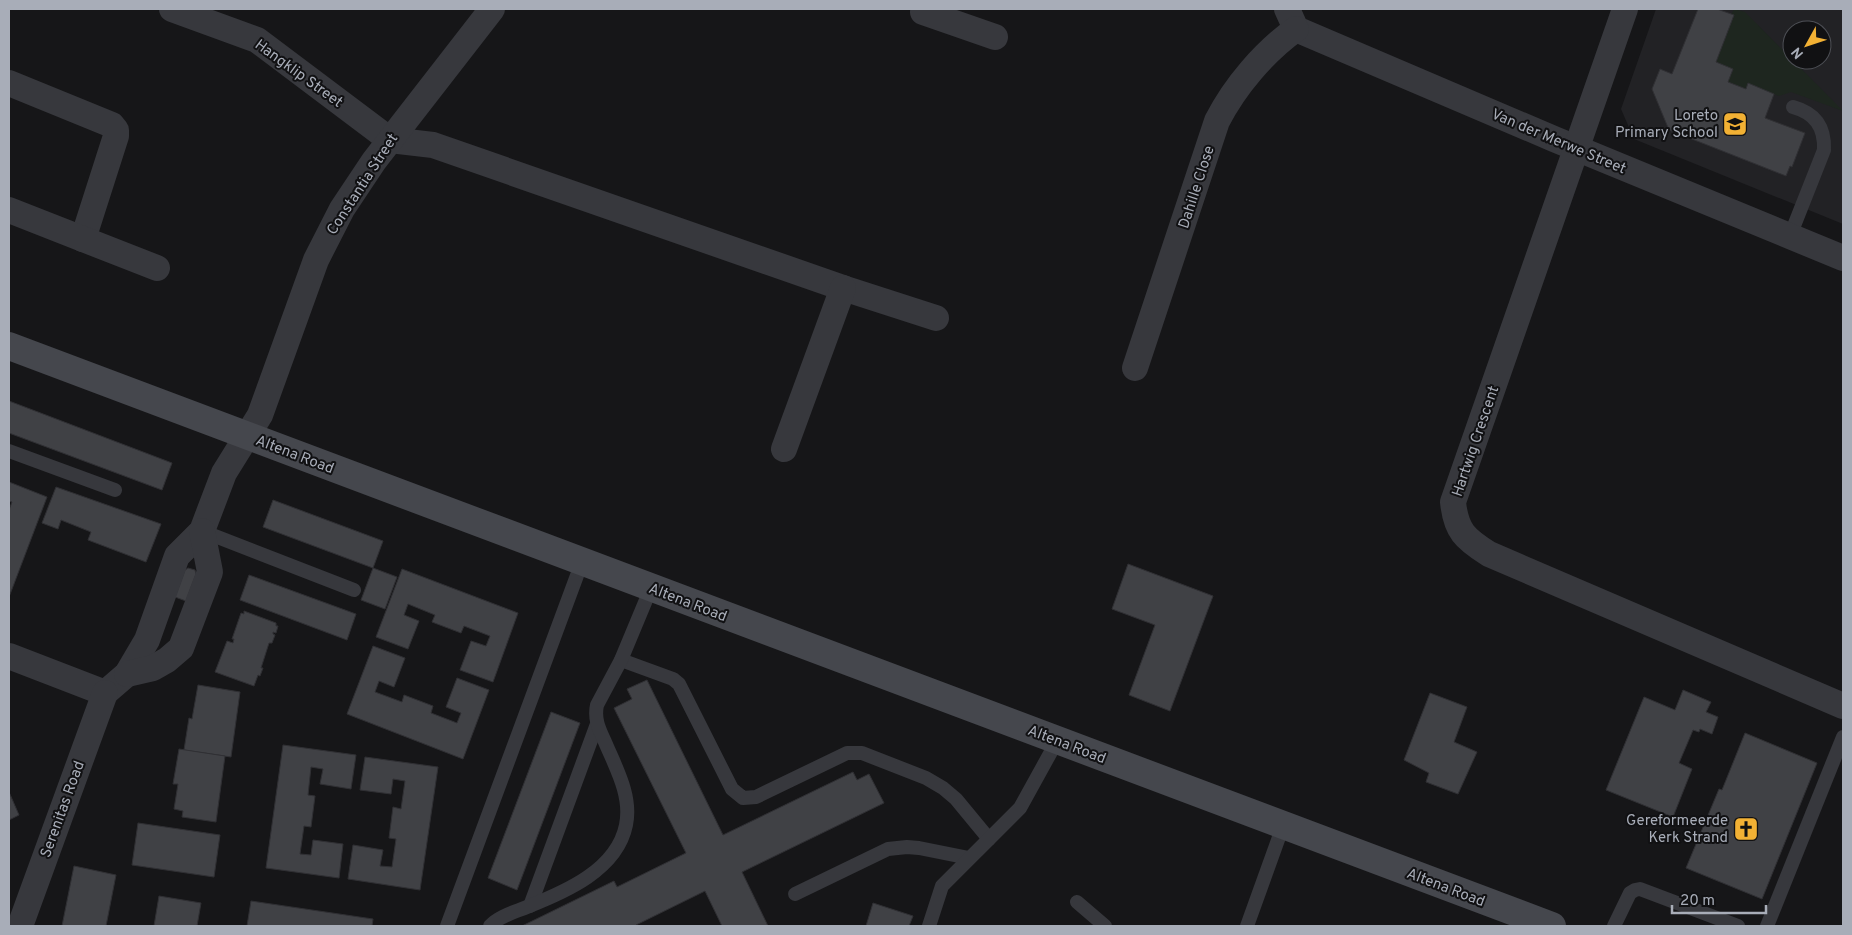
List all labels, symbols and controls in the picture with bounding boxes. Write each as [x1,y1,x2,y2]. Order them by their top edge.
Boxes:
north arrow [1782,20,1832,70]
street label: Hangklip Street [250,36,346,113]
text: N [1788,43,1808,62]
street label: Van der Merwe Street [1488,105,1629,179]
place label: Loreto Primary School [1615,107,1718,143]
school or university icon: Loreto Primary School [1722,111,1748,137]
street label: Constantia Street [323,131,403,239]
street label: Dahille Close [1175,143,1220,231]
street label: Hartwig Crescent [1449,384,1504,499]
street label: Altena Road [253,432,336,479]
street label: Altena Road [646,580,729,627]
street label: Altena Road [1025,722,1108,769]
street label: Serenitas Road [37,759,90,860]
place label: Gereformeerde Kerk Strand [1626,812,1728,848]
church icon: Gereformeerde Kerk Strand [1733,816,1759,842]
street label: Altena Road [1404,865,1487,912]
scale bar [1672,882,1766,914]
text: 20 m [1680,892,1715,911]

